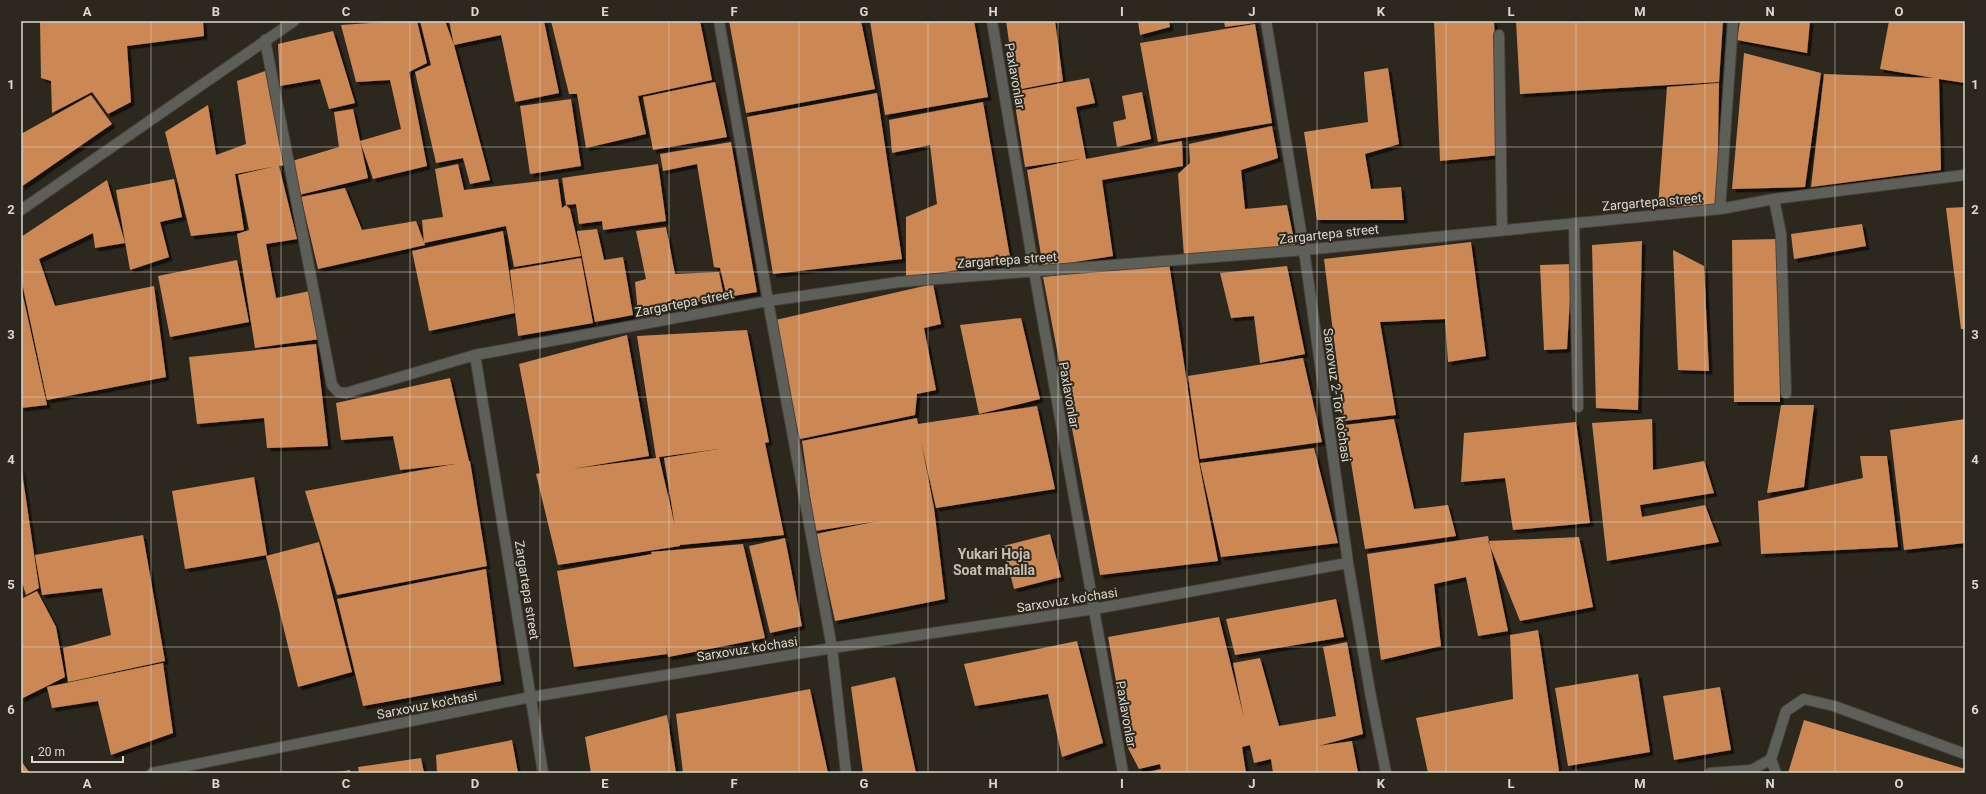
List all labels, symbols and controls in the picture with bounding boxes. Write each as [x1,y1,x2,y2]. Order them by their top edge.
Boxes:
text: A [83,4,92,19]
text: B [212,4,220,19]
text: C [342,4,351,19]
text: D [471,4,479,19]
text: E [601,4,609,19]
text: F [730,4,738,19]
text: G [860,4,869,19]
text: H [988,4,998,19]
text: I [1120,4,1124,19]
text: J [1248,4,1256,19]
text: K [1377,4,1386,19]
text: L [1507,4,1515,19]
text: M [1634,4,1646,19]
text: N [1765,4,1775,19]
text: O [1895,4,1904,19]
street label: Paxlavonlar [1002,42,1028,111]
text: 1 [7,77,15,92]
text: 1 [1971,77,1979,92]
street label: Zargartepa street [1601,190,1703,214]
text: 2 [7,202,15,217]
text: 2 [1971,202,1979,217]
street label: Zargartepa street [1278,221,1380,247]
street label: Zargartepa street [956,249,1058,271]
street label: Zargartepa street [633,286,735,320]
text: 3 [7,327,15,342]
street label: Sarxovuz 2-Tor ko'chasi [1320,327,1354,463]
text: 3 [1971,327,1979,342]
street label: Paxlavonlar [1056,361,1082,430]
text: 4 [7,452,15,467]
text: 4 [1971,452,1979,467]
street label: Zargartepa street [512,539,542,641]
district label: Yukari Hoja Soat mahalla [953,546,1036,578]
text: 5 [7,577,15,592]
text: 5 [1971,577,1979,592]
street label: Sarxovuz ko'chasi [1015,585,1119,615]
street label: Sarxovuz ko'chasi [695,634,799,664]
street label: Paxlavonlar [1113,680,1139,749]
street label: Sarxovuz ko'chasi [376,688,478,722]
text: 6 [7,702,15,717]
text: 6 [1971,702,1979,717]
scale bar [32,738,123,764]
text: 20 m [38,745,65,759]
text: A [83,776,92,791]
text: B [212,776,220,791]
text: C [342,776,351,791]
text: D [471,776,479,791]
text: E [601,776,609,791]
text: F [730,776,738,791]
text: G [860,776,869,791]
text: H [988,776,998,791]
text: I [1120,776,1124,791]
text: J [1248,776,1256,791]
text: K [1377,776,1386,791]
text: L [1507,776,1515,791]
text: M [1634,776,1646,791]
text: N [1765,776,1775,791]
text: O [1895,776,1904,791]

